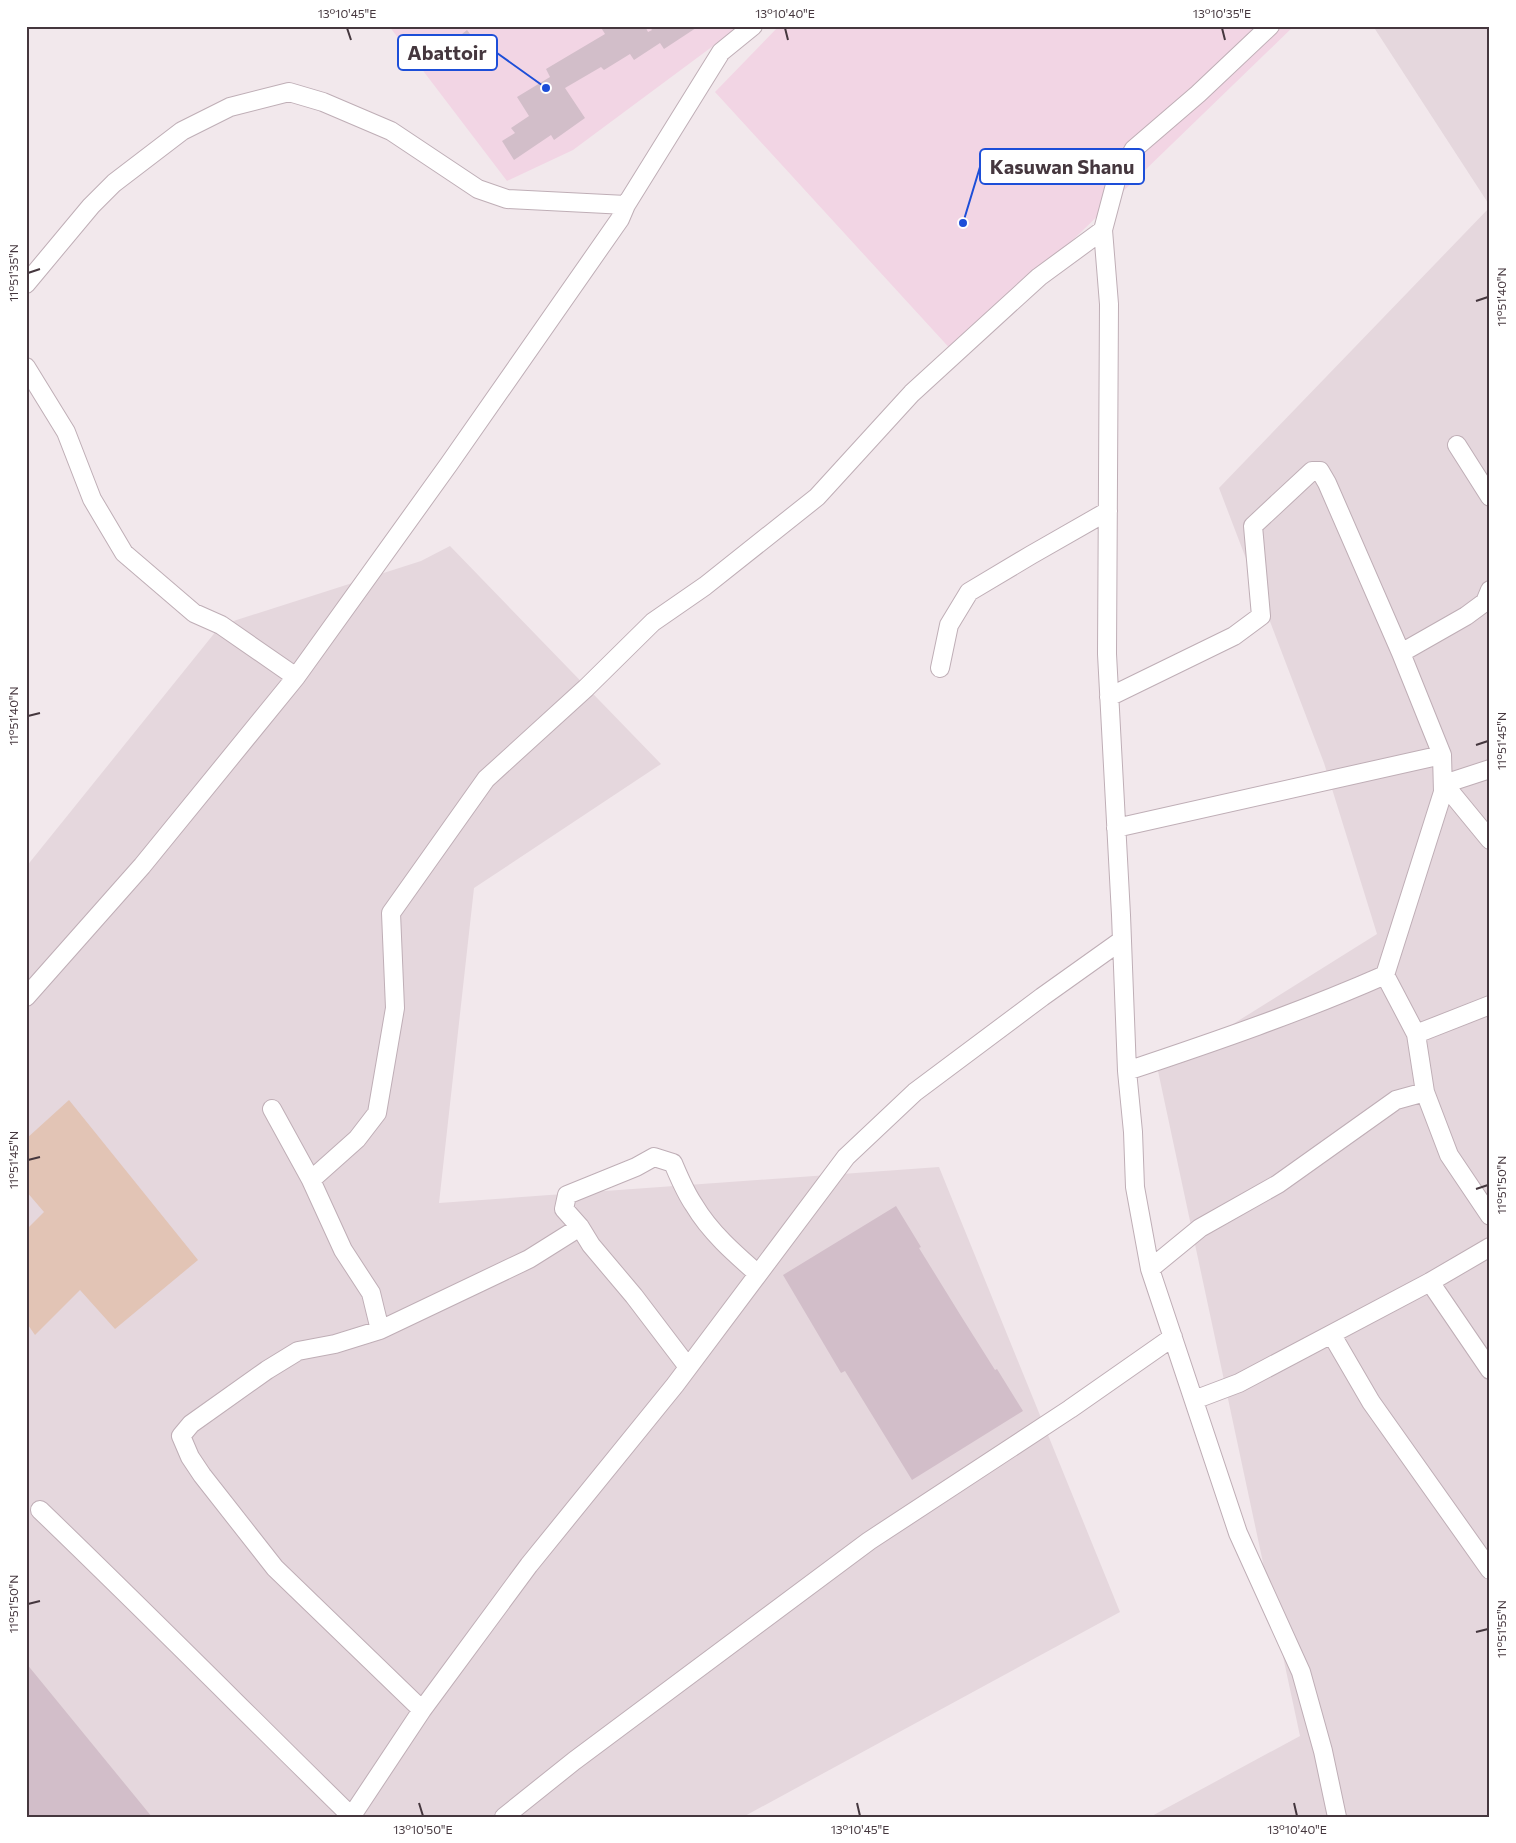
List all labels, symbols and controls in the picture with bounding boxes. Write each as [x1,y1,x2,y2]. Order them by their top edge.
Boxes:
text: 13°10'45"E [318,6,376,20]
text: 13°10'40"E [755,6,815,20]
text: 13°10'35"E [1193,6,1251,20]
callout: Abattoir [398,35,497,70]
text: Abattoir [407,40,487,64]
callout: Kasuwan Shanu [980,149,1144,184]
text: Kasuwan Shanu [990,154,1134,178]
text: 11°51'35"N [6,244,20,302]
text: 11°51'40"N [1494,268,1508,327]
text: 11°51'40"N [6,687,20,746]
text: 11°51'45"N [1494,712,1508,770]
text: 11°51'45"N [6,1131,20,1189]
text: 11°51'50"N [1494,1156,1508,1214]
text: 11°51'50"N [6,1575,20,1633]
text: 11°51'55"N [1494,1600,1508,1658]
text: 13°10'50"E [393,1822,453,1836]
text: 13°10'45"E [831,1822,889,1836]
text: 13°10'40"E [1267,1822,1327,1836]

